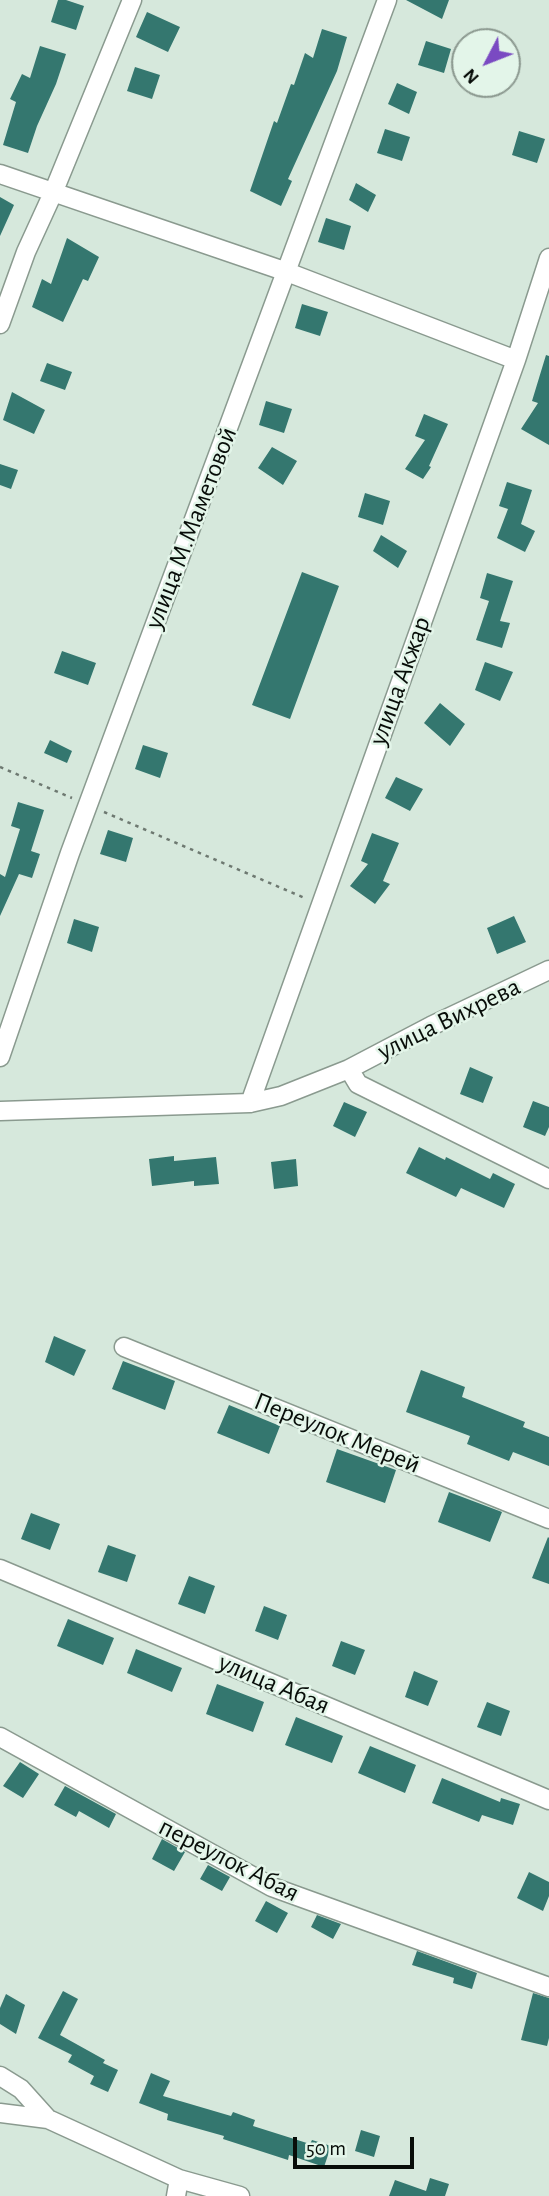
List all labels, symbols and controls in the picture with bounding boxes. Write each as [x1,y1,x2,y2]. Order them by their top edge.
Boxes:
north arrow [451,28,521,98]
text: N [460,65,483,87]
street label: улица М.Маметовой [138,423,244,633]
street label: улица Акжар [362,612,438,750]
street label: улица Вихрева [372,971,526,1067]
street label: Переулок Мерей [249,1385,425,1481]
street label: улица Абая [214,1647,334,1721]
street label: переулок Абая [154,1811,304,1909]
scale bar [297,2122,418,2166]
text: 50 m [306,2138,346,2159]

